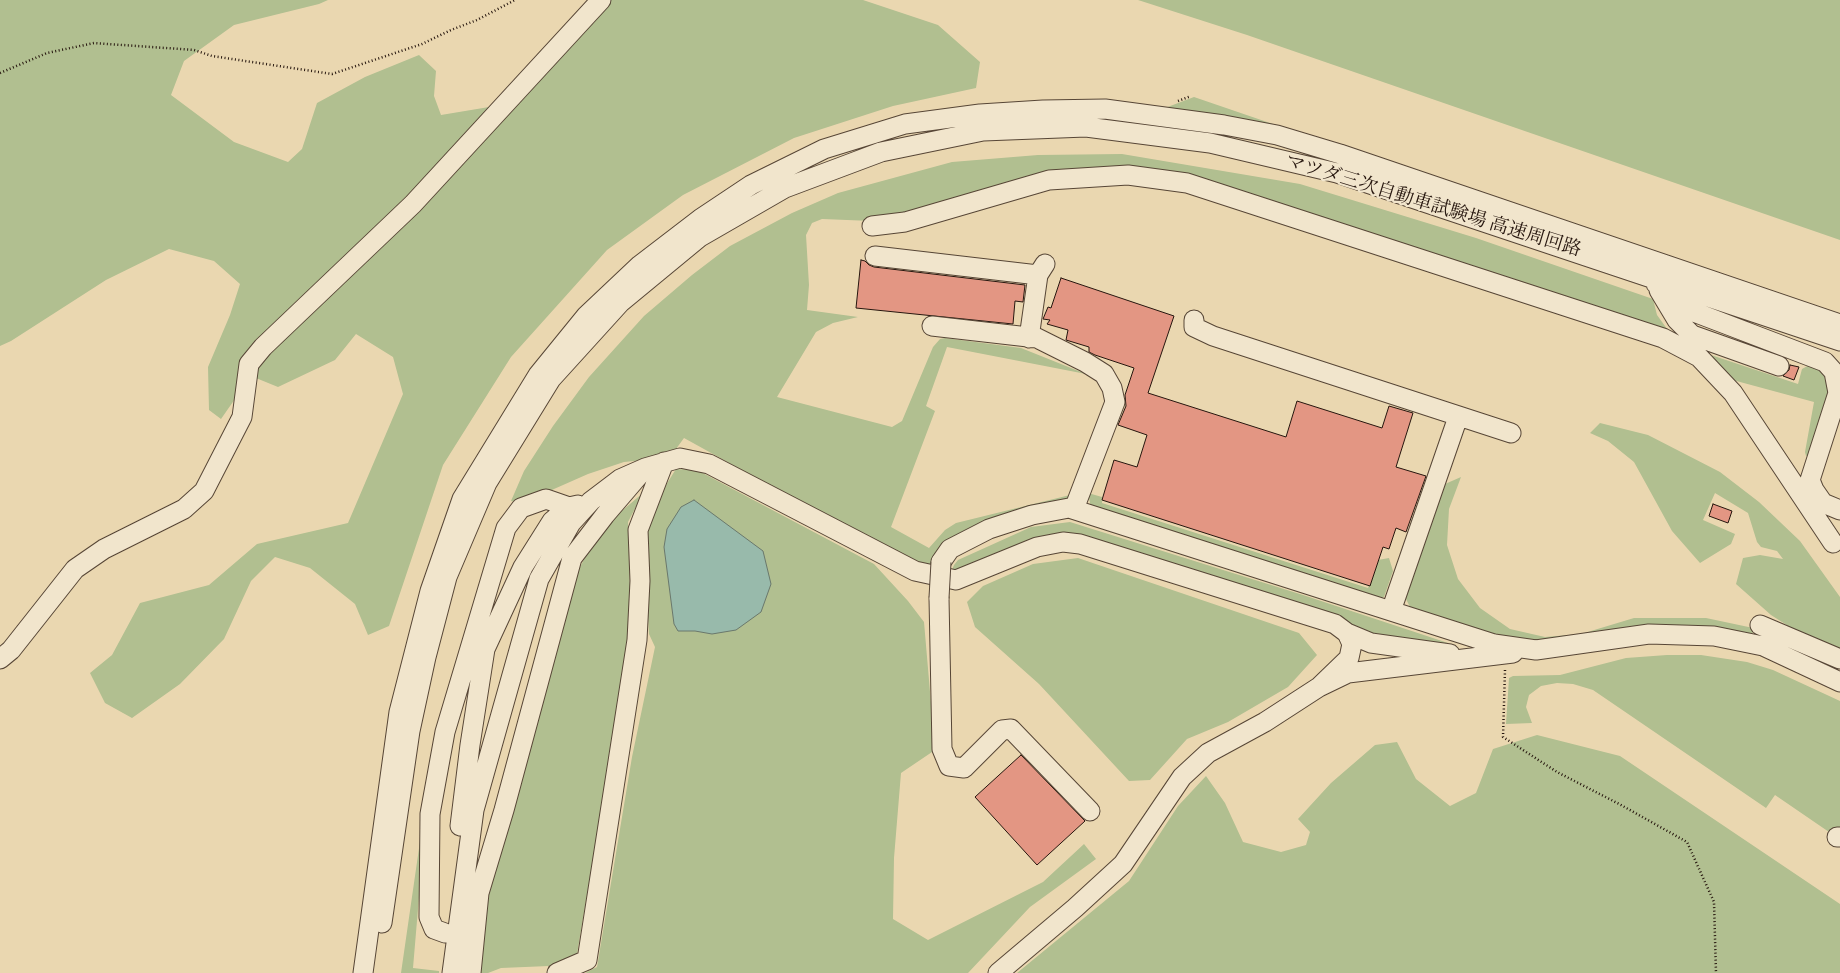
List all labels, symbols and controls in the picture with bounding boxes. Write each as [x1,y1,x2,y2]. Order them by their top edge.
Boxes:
street label: マツダ三次自動車試験場 高速周回路 [1282,151,1584,263]

